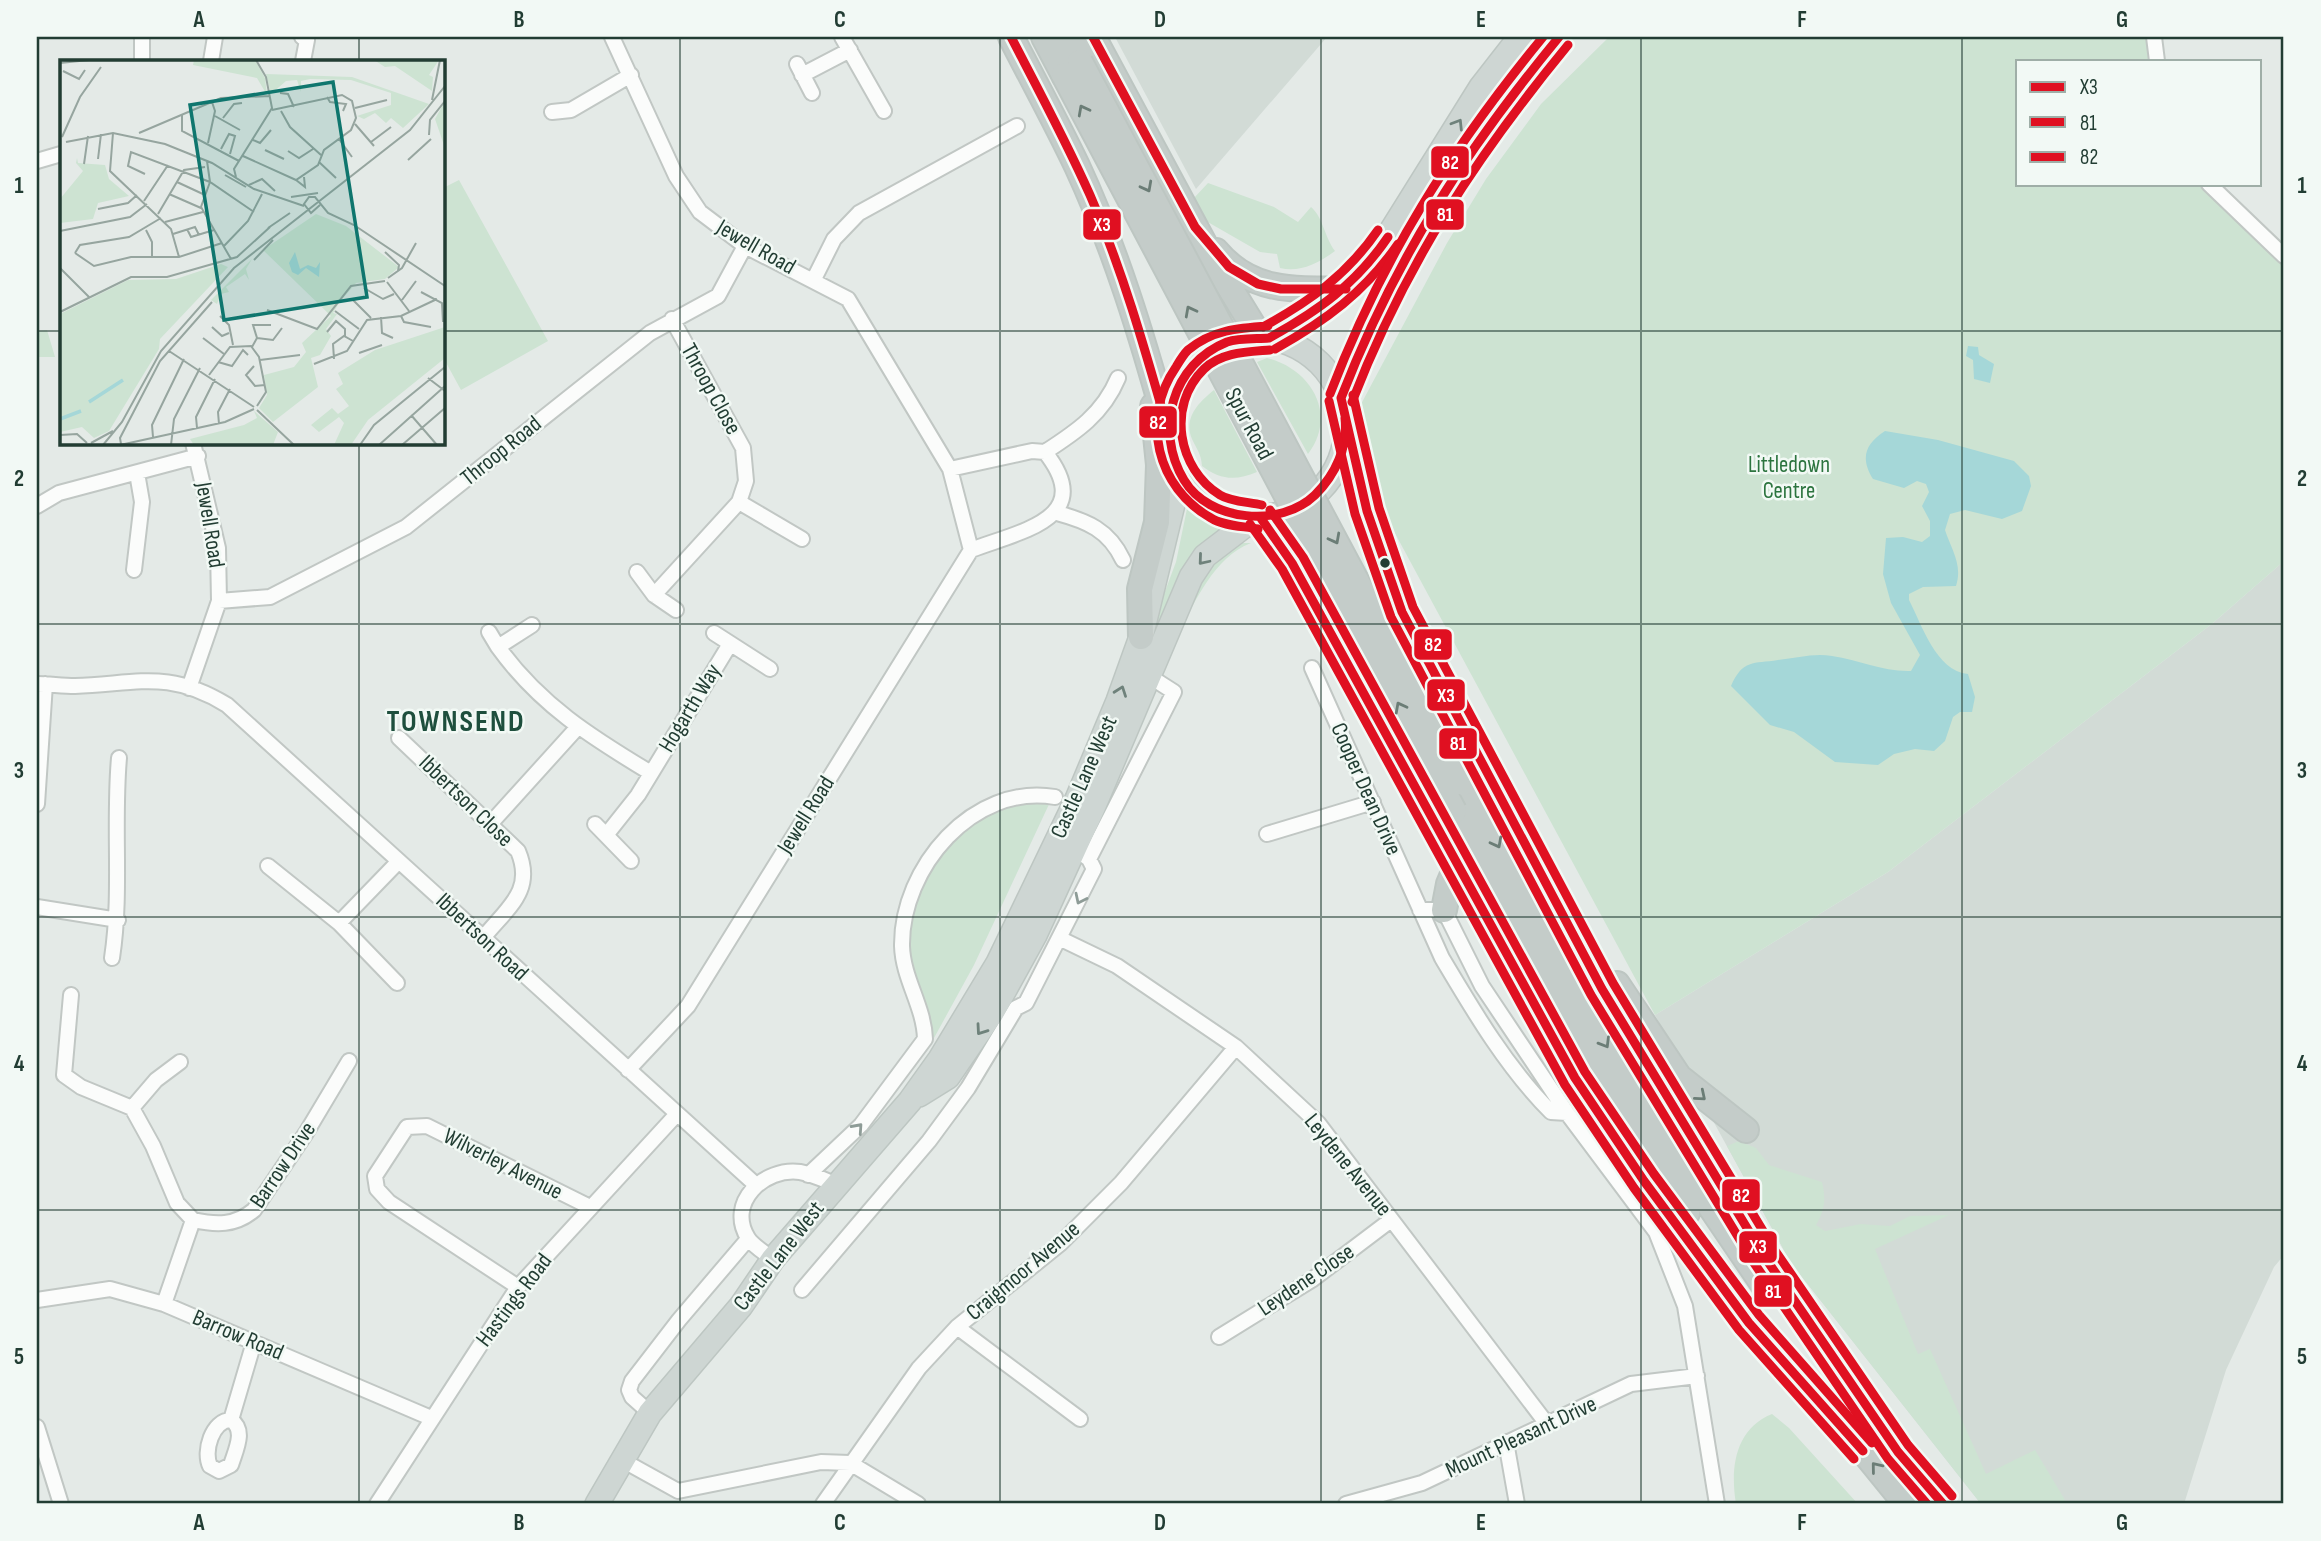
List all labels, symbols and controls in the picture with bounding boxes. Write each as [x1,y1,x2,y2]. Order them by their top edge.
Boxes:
text: A [193,6,206,34]
text: B [514,6,525,34]
text: C [834,6,846,34]
text: D [1154,6,1166,34]
text: E [1476,6,1486,34]
text: F [1797,6,1807,34]
text: G [2116,6,2128,34]
inset map [60,60,444,444]
legend [2016,60,2262,186]
text: X3 [2079,75,2098,100]
one-way arrow [1078,105,1092,117]
text: 81 [2080,111,2097,136]
one-way arrow [1449,119,1462,132]
line badge: 82 [1430,145,1470,179]
text: 82 [2080,145,2098,170]
text: 82 [1441,152,1459,175]
text: 1 [14,172,24,200]
text: 1 [2297,172,2307,200]
one-way arrow [1139,180,1152,192]
line badge: 81 [1425,198,1465,231]
text: 81 [1437,204,1454,227]
line badge: X3 [1082,208,1122,241]
street label: Jewell Road [711,213,800,281]
text: X3 [1092,214,1111,237]
one-way arrow [1185,306,1198,319]
street label: Throop Close [675,338,747,440]
street label: Spur Road [1218,383,1280,465]
line badge: 82 [1138,405,1178,439]
street label: Throop Road [455,410,547,492]
text: 82 [1149,412,1167,435]
park label: Littledown Centre [1748,451,1830,505]
text: 2 [14,465,24,493]
text: 2 [2297,465,2307,493]
street label: Jewell Road [189,479,231,570]
one-way arrow [1326,532,1340,545]
one-way arrow [1199,552,1211,565]
unlabelled marker [1378,556,1392,570]
line badge: 82 [1413,628,1453,661]
text: 82 [1424,634,1442,657]
street label: Hogarth Way [653,659,727,757]
line badge: X3 [1426,678,1466,712]
one-way arrow [1113,685,1127,697]
text: X3 [1436,685,1455,708]
one-way arrow [1394,702,1408,714]
district label: TOWNSEND [386,704,526,740]
street label: Castle Lane West [1045,711,1123,843]
street label: Cooper Dean Drive [1324,718,1408,860]
line badge: 81 [1438,727,1478,760]
text: 81 [1450,733,1467,756]
street label: Ibbertson Close [413,749,519,853]
text: 3 [14,757,24,785]
text: 3 [2297,757,2307,785]
street label: Jewell Road [771,771,841,860]
one-way arrow [1488,836,1502,848]
street label: Ibbertson Road [430,887,534,987]
one-way arrow [1074,892,1088,904]
one-way arrow [977,1022,989,1035]
one-way arrow [1597,1035,1610,1048]
text: 4 [14,1050,25,1078]
text: 4 [2297,1050,2308,1078]
one-way arrow [1693,1088,1706,1100]
street label: Leydene Avenue [1298,1108,1398,1222]
street label: Barrow Drive [244,1116,322,1214]
street label: Wilverley Avenue [439,1122,567,1206]
one-way arrow [850,1123,862,1136]
line badge: 82 [1721,1178,1761,1212]
text: 82 [1732,1185,1750,1208]
street label: Castle Lane West [728,1196,830,1316]
street label: Craigmoor Avenue [960,1215,1086,1327]
line badge: X3 [1738,1230,1778,1264]
text: X3 [1748,1236,1767,1259]
street label: Leydene Close [1253,1238,1359,1322]
street label: Hastings Road [470,1248,558,1352]
line badge: 81 [1753,1274,1793,1308]
text: 81 [1765,1281,1782,1304]
street label: Barrow Road [188,1303,288,1367]
text: 5 [14,1343,24,1371]
text: 5 [2297,1343,2307,1371]
street label: Mount Pleasant Drive [1441,1390,1601,1484]
one-way arrow [1872,1463,1885,1475]
text: A [193,1509,206,1537]
text: B [514,1509,525,1537]
text: C [834,1509,846,1537]
text: D [1154,1509,1166,1537]
text: E [1476,1509,1486,1537]
text: F [1797,1509,1807,1537]
text: G [2116,1509,2128,1537]

